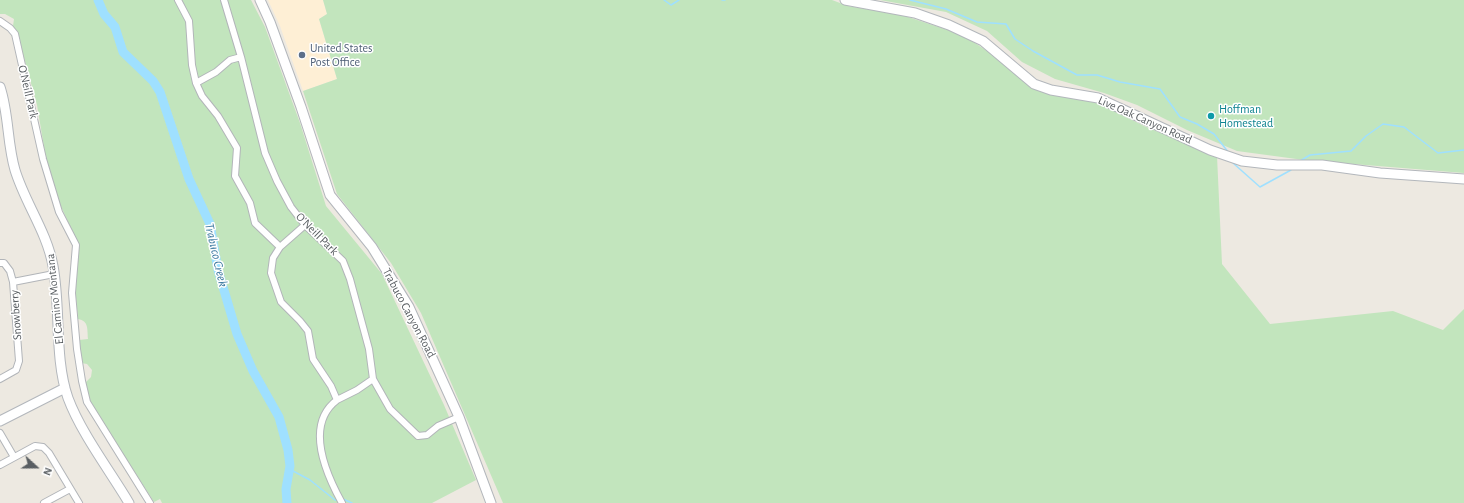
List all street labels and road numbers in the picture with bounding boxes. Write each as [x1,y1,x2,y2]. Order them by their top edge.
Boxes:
street label: O'Neill Park [15,64,41,120]
street label: Live Oak Canyon Road [1096,93,1194,147]
street label: O'Neill Park [293,210,341,258]
street label: El Camino Montana [43,253,67,345]
street label: Trabuco Canyon Road [379,266,439,360]
street label: Snowberry [7,289,25,341]

